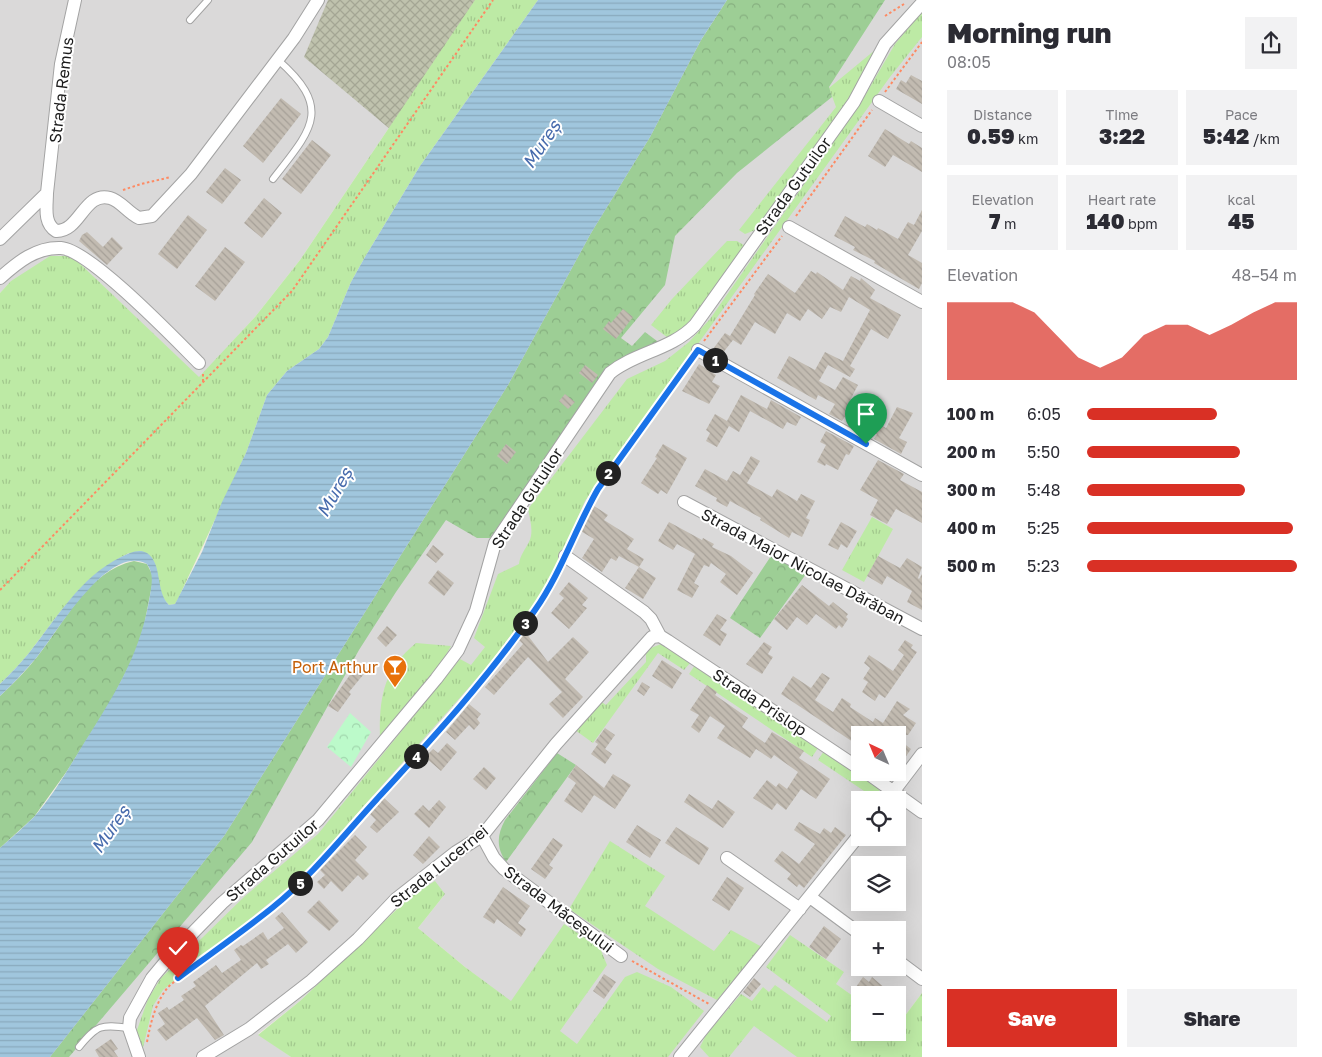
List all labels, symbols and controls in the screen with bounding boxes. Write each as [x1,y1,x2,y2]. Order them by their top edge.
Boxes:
text: Morning run [947,16,1111,49]
button: share [1245,17,1297,69]
street label: Strada Remus [45,36,77,144]
text: 08:05 [947,52,991,72]
text: Distance [973,106,1032,123]
text: Time [1106,106,1138,123]
text: Pace [1225,106,1258,123]
water label: Mureș [517,115,567,173]
text: 0.59 [967,123,1015,149]
text: 3:22 [1099,123,1145,149]
text: 5:42 [1203,123,1249,149]
text: km [1015,130,1038,147]
text: /km [1249,130,1280,147]
street label: Strada Gutuilor [751,133,835,239]
text: Elevation [972,191,1034,208]
text: Heart rate [1088,191,1156,208]
text: kcal [1228,191,1255,208]
text: 7 [989,208,1000,234]
text: 140 [1086,208,1125,234]
text: 45 [1228,208,1255,234]
text: m [1000,215,1016,232]
text: bpm [1125,215,1158,232]
text: Elevation [947,265,1018,285]
text: 48–54 m [1232,265,1297,285]
pin: 1 [702,348,728,372]
text: 1 [712,352,719,369]
pin [845,393,887,444]
icon: arrive [852,400,880,428]
text: 100 m [947,404,994,424]
text: 6:05 [1027,404,1061,424]
text: 200 m [947,442,996,462]
text: 5:50 [1027,442,1060,462]
street label: Strada Gutuilor [487,444,567,552]
pin: 2 [596,460,620,486]
water label: Mureș [311,462,358,521]
text: 2 [604,465,613,482]
text: 300 m [947,480,996,500]
text: 5:48 [1027,480,1061,500]
street label: Strada Maior Nicolae Dărăban [698,504,908,628]
text: 400 m [947,518,996,538]
text: 5:25 [1027,518,1060,538]
text: 500 m [947,556,996,576]
text: 5:23 [1027,556,1060,576]
pin: 3 [512,610,538,636]
text: 3 [521,615,530,632]
bar icon: Port Arthur [382,654,408,688]
place label: Port Arthur [292,657,378,677]
street label: Strada Prislop [709,664,811,740]
north arrow [851,726,906,781]
map controls [851,726,906,1041]
pin: 4 [404,744,428,768]
text: 4 [412,748,421,765]
button: locate [851,791,906,846]
water label: Mureș [86,800,136,858]
street label: Strada Gutuilor [221,814,323,906]
street label: Strada Lucernei [386,820,492,912]
button: layers [851,856,906,911]
street label: Strada Măceșului [500,861,618,957]
pin: 5 [288,870,312,896]
text: 5 [296,875,305,892]
button: + [851,921,906,976]
pin [157,927,199,978]
icon: check [164,934,192,962]
button: − [851,986,906,1041]
button: Save [947,989,1117,1047]
button: Share [1127,989,1297,1047]

